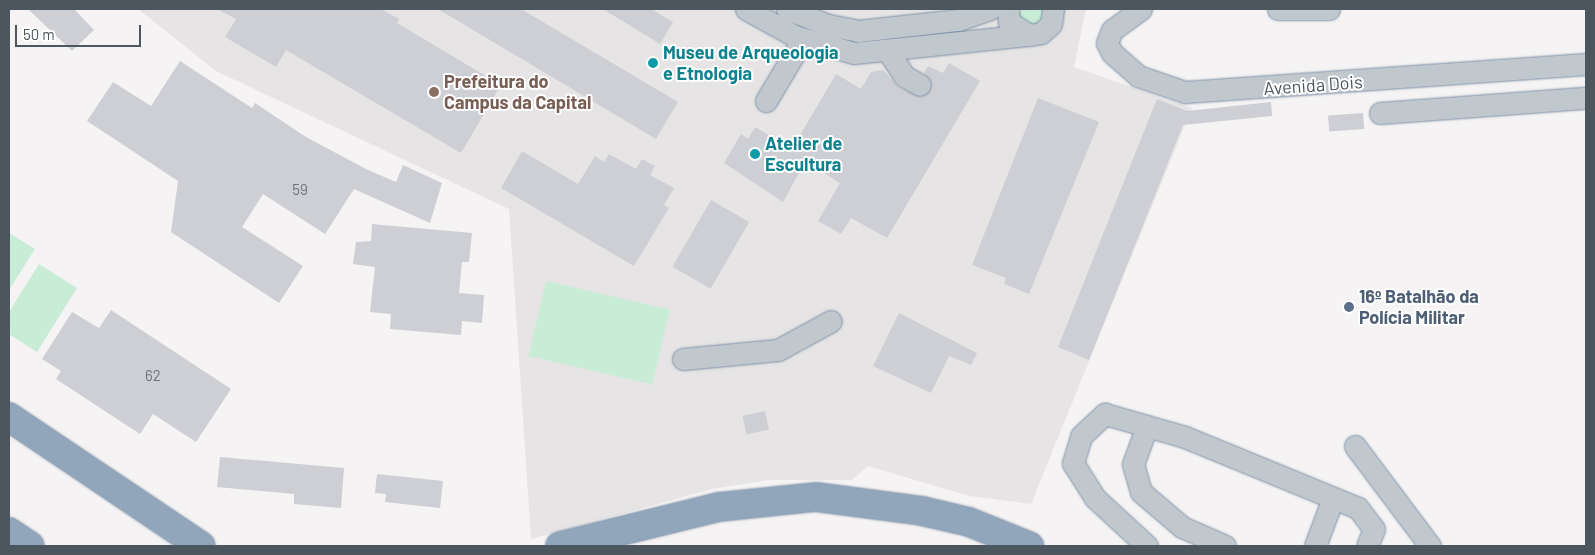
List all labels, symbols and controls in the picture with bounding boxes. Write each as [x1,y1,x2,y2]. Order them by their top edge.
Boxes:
scale bar [18,15,144,47]
text: 50 m [23,25,55,43]
place label: Museu de Arqueologia e Etnologia [663,42,839,84]
marker: Museu de Arqueologia e Etnologia [647,57,659,69]
place label: Prefeitura do Campus da Capital [444,71,591,114]
street label: Avenida Dois [1263,71,1363,99]
marker: Prefeitura do Campus da Capital [428,86,440,98]
place label: Atelier de Escultura [765,133,842,176]
marker: Atelier de Escultura [749,148,761,160]
house number: 59 [292,181,308,199]
place label: 16º Batalhão da Polícia Militar [1359,286,1479,328]
marker: 16º Batalhão da Polícia Militar [1343,301,1355,313]
house number: 62 [145,367,161,385]

